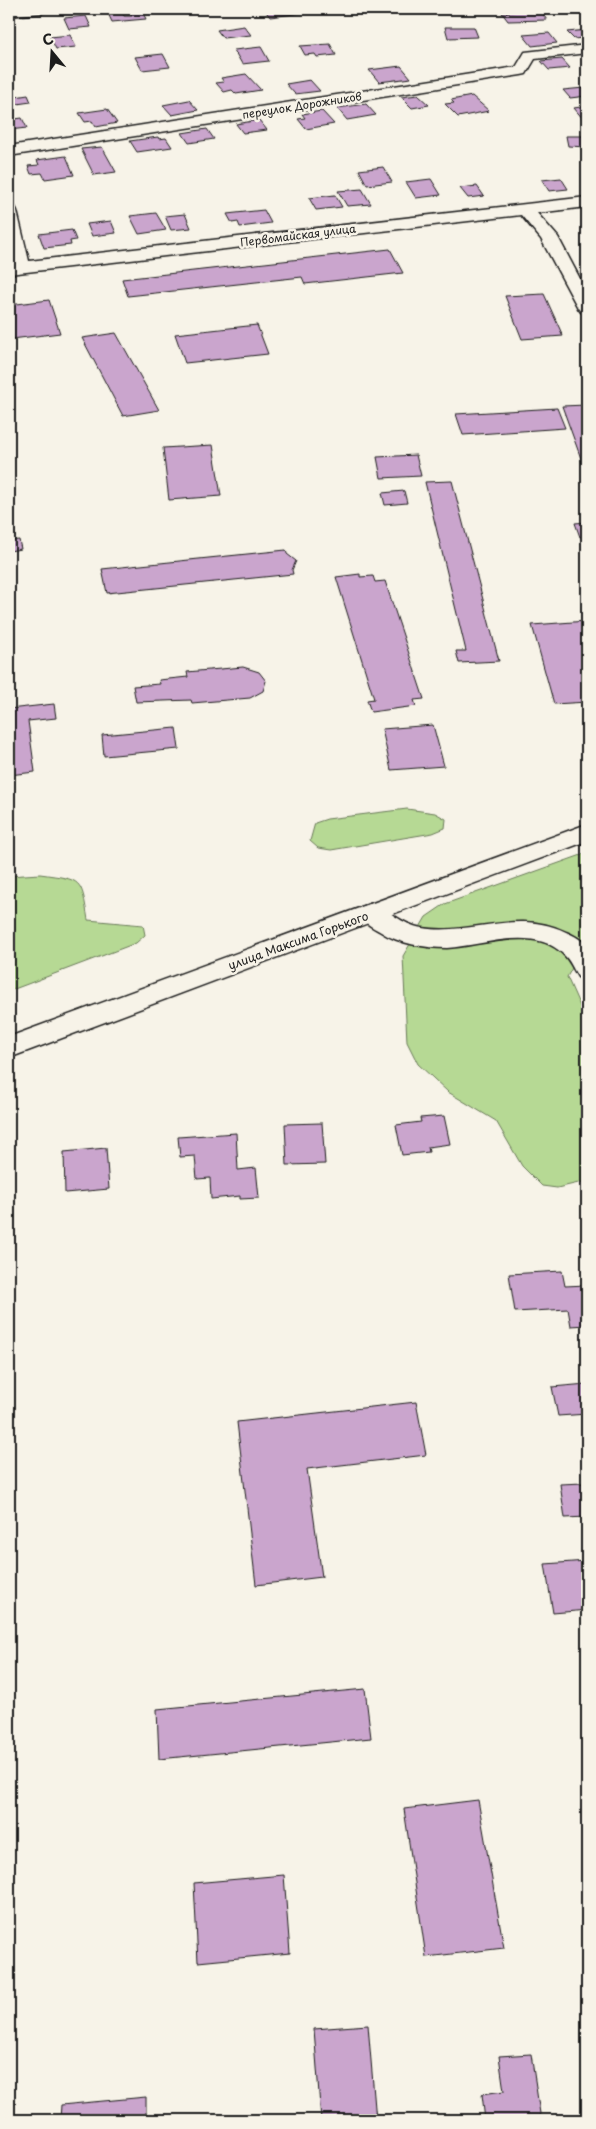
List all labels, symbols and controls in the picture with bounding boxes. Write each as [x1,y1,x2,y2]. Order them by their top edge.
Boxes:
north arrow [28,28,78,78]
text: С [40,28,56,51]
street label: переулок Дорожников [241,87,363,123]
street label: Первомайская улица [239,219,357,251]
street label: улица Максима Горького [225,906,371,974]

